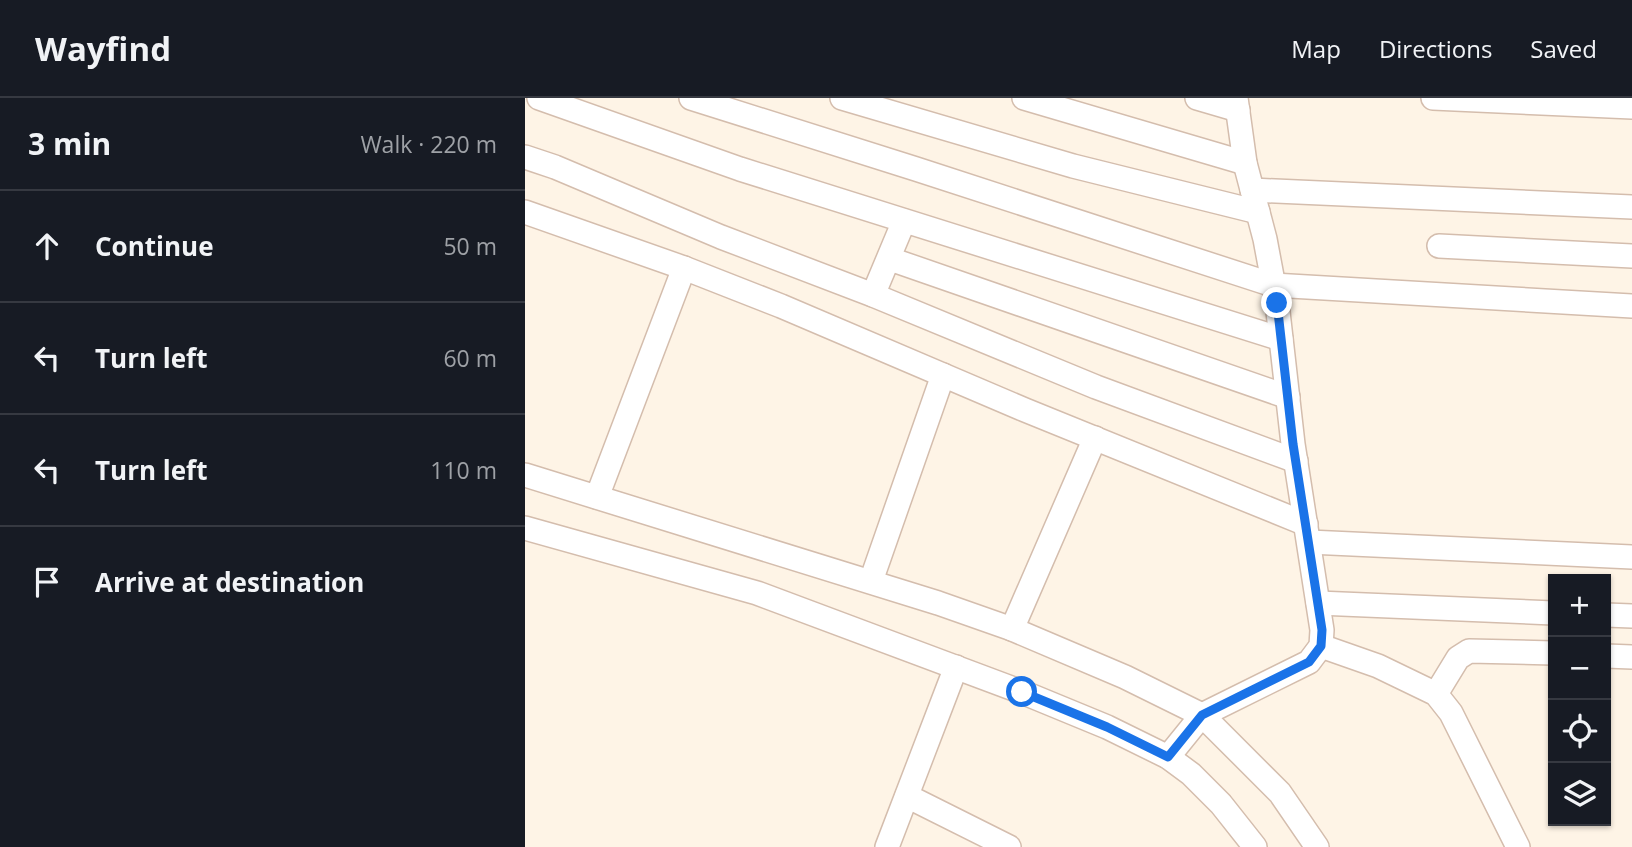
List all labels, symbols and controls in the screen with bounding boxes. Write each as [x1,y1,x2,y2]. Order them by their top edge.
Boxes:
text: Wayfind [35,26,171,71]
text: Map [1291,32,1341,65]
text: Directions [1379,32,1492,65]
text: Saved [1530,32,1597,65]
text: 3 min [28,123,111,164]
text: Walk · 220 m [360,128,497,160]
icon: ahead [28,227,66,265]
text: Continue [95,228,214,264]
text: 50 m [443,230,497,262]
route end [1261,287,1292,318]
icon: left [28,339,66,377]
text: Turn left [95,340,207,376]
text: 60 m [443,342,497,374]
icon: left [28,451,66,489]
text: Turn left [95,452,207,488]
text: 110 m [430,454,497,486]
icon: arrive [28,563,66,601]
text: Arrive at destination [95,564,364,600]
map controls [1548,574,1611,826]
button: + [1548,574,1611,637]
button: − [1548,637,1611,700]
route start [1006,676,1037,707]
button: locate [1548,700,1611,763]
button: layers [1548,763,1611,826]

